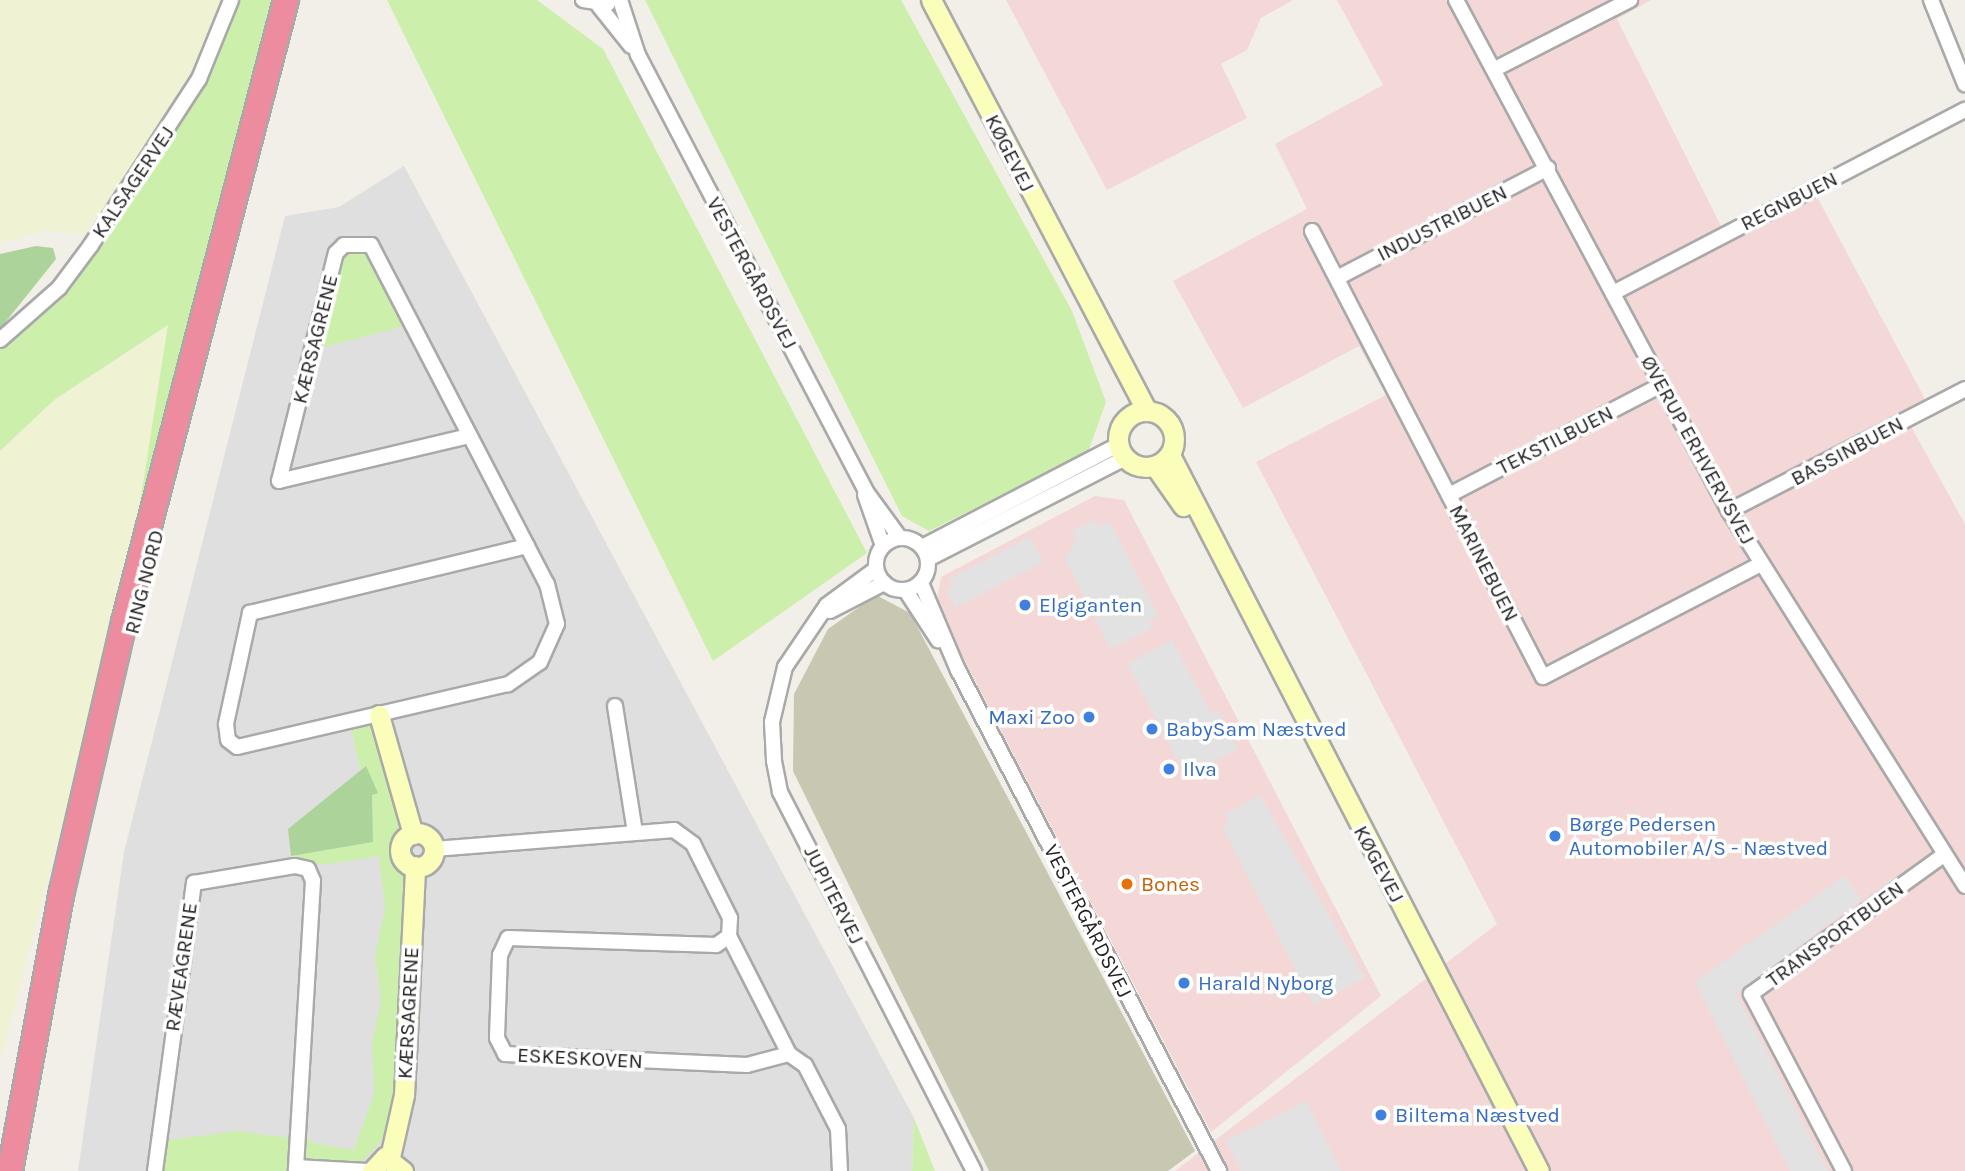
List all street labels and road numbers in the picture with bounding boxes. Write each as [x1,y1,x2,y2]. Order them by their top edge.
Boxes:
street label: KØGEVEJ [980,110,1040,196]
street label: KALSAGERVEJ [86,121,180,243]
street label: REGNBUEN [1736,166,1842,236]
street label: INDUSTRIBUEN [1373,179,1511,267]
street label: VESTERGÅRDSVEJ [701,193,803,353]
street label: KÆRSAGRENE [287,272,343,406]
street label: ØVERUP ERHVERVSVEJ [1636,351,1760,549]
street label: TEKSTILBUEN [1493,400,1617,480]
street label: BASSINBUEN [1786,411,1908,491]
street label: MARINEBUEN [1444,500,1524,626]
street label: RING NORD [119,527,169,637]
street label: KØGEVEJ [1348,821,1410,907]
street label: VESTERGÅRDSVEJ [1039,840,1137,1002]
street label: JUPITERVEJ [798,842,870,948]
street label: TRANSPORTBUEN [1761,876,1909,992]
street label: RÆVEAGRENE [159,901,203,1033]
street label: KÆRSAGRENE [392,946,424,1080]
street label: ESKESKOVEN [516,1042,644,1074]

